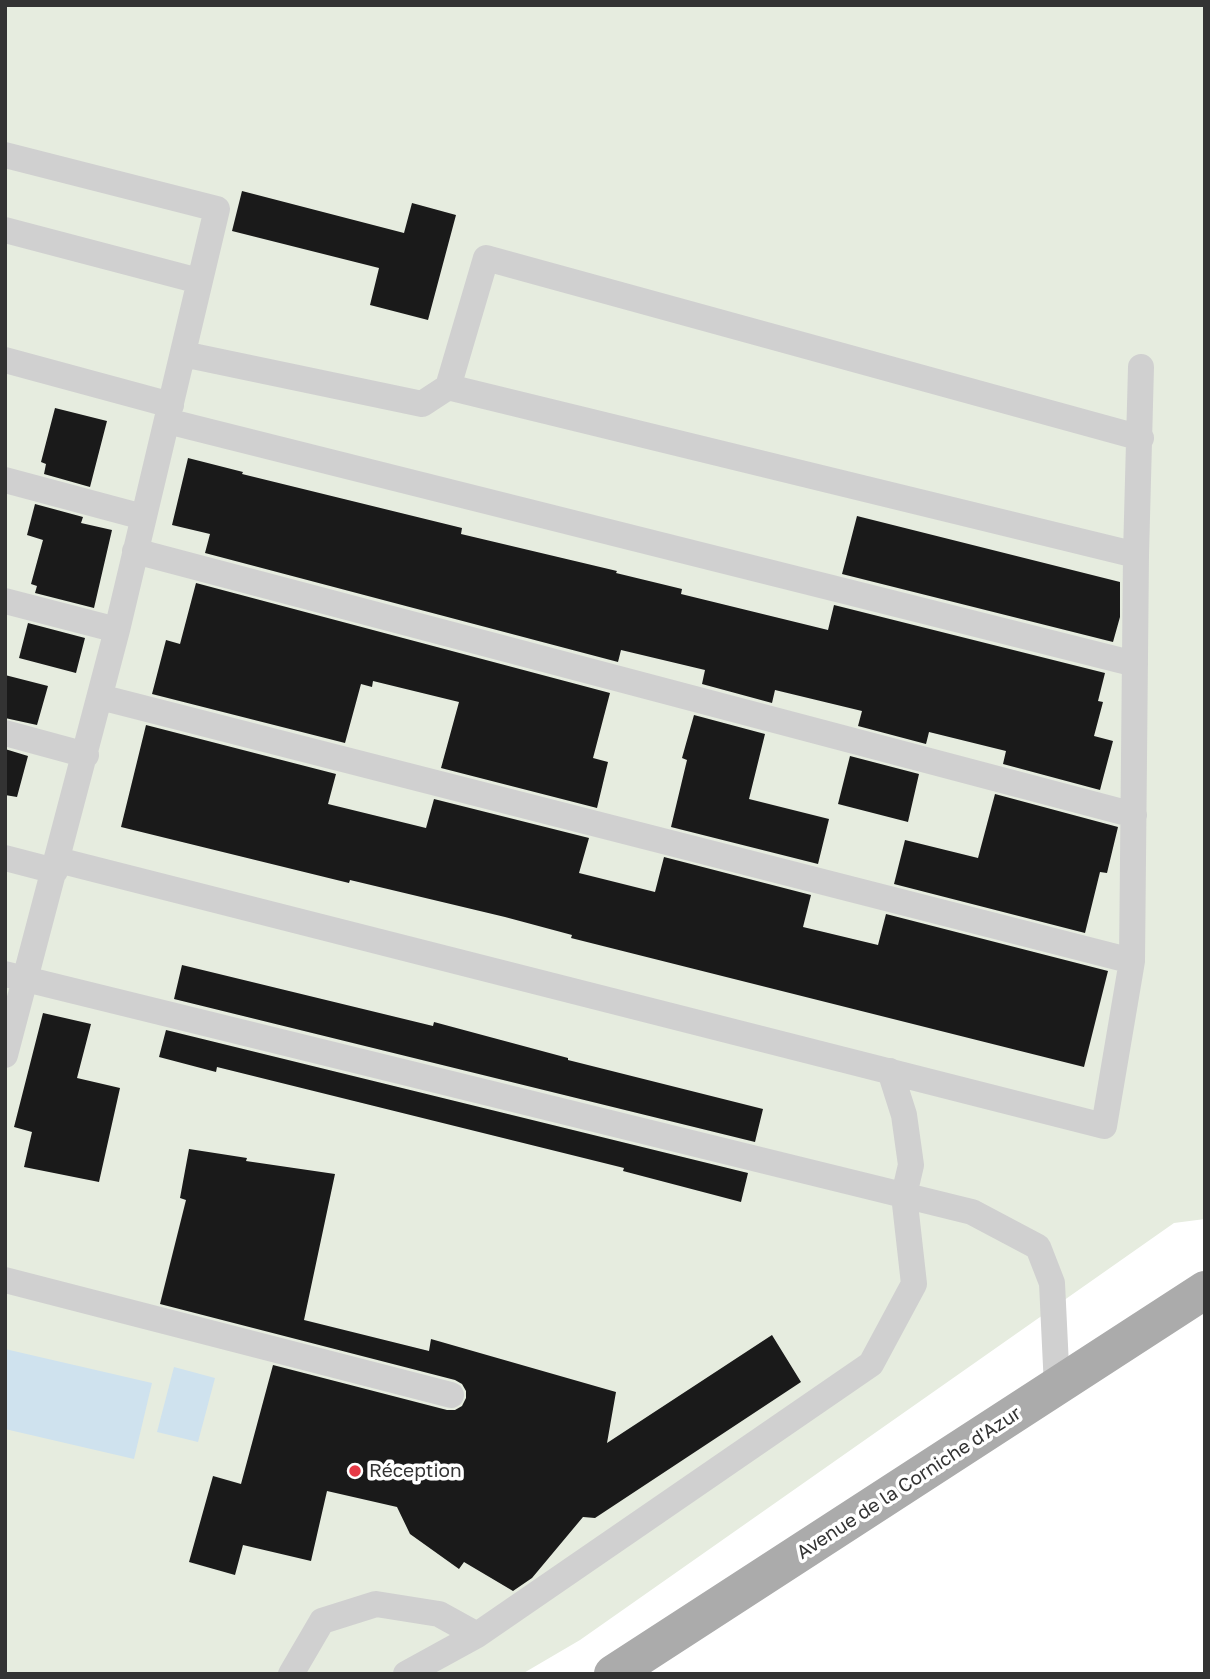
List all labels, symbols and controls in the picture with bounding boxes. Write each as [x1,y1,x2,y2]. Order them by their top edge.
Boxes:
street label: Avenue de la Corniche d'Azur [792,1402,1026,1564]
place label: Réception [369,1460,462,1482]
marker: Réception [347,1463,363,1479]

